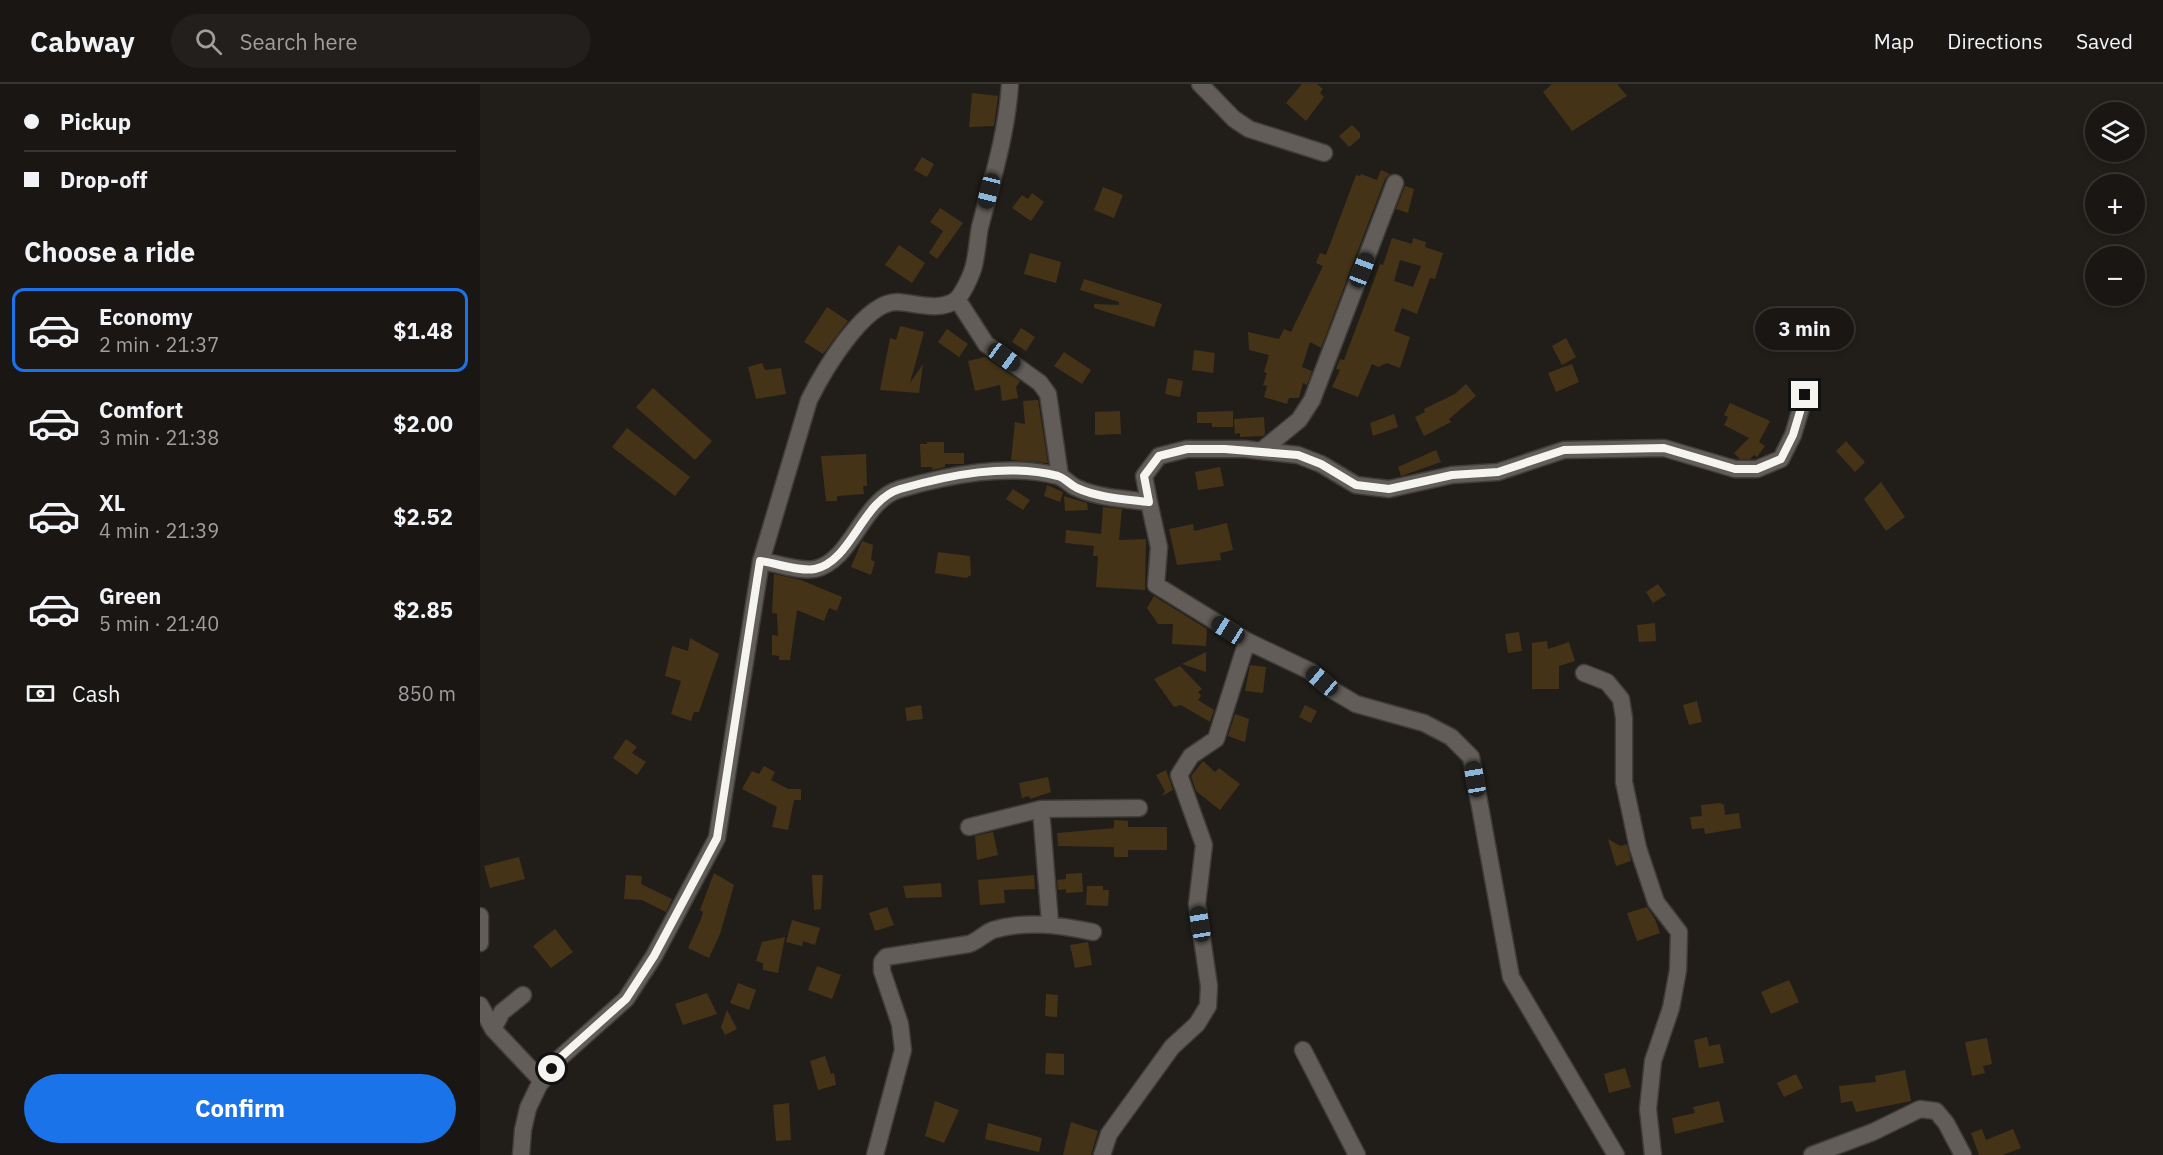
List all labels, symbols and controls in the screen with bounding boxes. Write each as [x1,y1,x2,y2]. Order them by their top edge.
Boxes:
search box [171,14,591,68]
text: Cabway [30,23,135,60]
icon: search [192,25,225,58]
text: Search here [240,27,358,56]
text: Map [1874,27,1914,55]
text: Directions [1947,27,2043,55]
text: Saved [2076,27,2133,55]
map controls [2085,102,2145,306]
button: layers [2085,102,2145,162]
text: Pickup [60,107,131,136]
text: Drop-off [60,165,147,194]
car [976,171,1002,211]
button: + [2085,174,2145,234]
text: Choose a ride [24,234,195,269]
button: − [2085,246,2145,306]
car [1347,250,1377,290]
text: Economy [99,302,193,331]
icon: car [27,303,81,357]
callout: 3 min [1756,308,1854,350]
text: 3 min [1778,315,1831,342]
text: $1.48 [393,316,453,345]
text: 2 min · 21:37 [99,331,219,358]
car [984,339,1024,375]
route end [1791,381,1818,408]
text: Comfort [99,395,183,424]
icon: car [27,396,81,450]
text: $2.00 [393,409,453,438]
text: 3 min · 21:38 [99,424,219,451]
text: XL [99,488,125,517]
icon: car [27,489,81,543]
text: $2.52 [393,502,453,531]
text: 4 min · 21:39 [99,517,219,544]
text: Green [99,581,161,610]
icon: car [27,582,81,636]
text: $2.85 [393,595,453,624]
text: 5 min · 21:40 [99,610,219,637]
car [1208,613,1248,647]
car [1302,663,1342,699]
icon: cash [24,677,57,710]
text: Cash [72,679,121,708]
text: 850 m [398,680,456,707]
car [1463,760,1487,798]
car [1188,905,1212,943]
route start [538,1055,565,1082]
button: Confirm [24,1074,456,1143]

